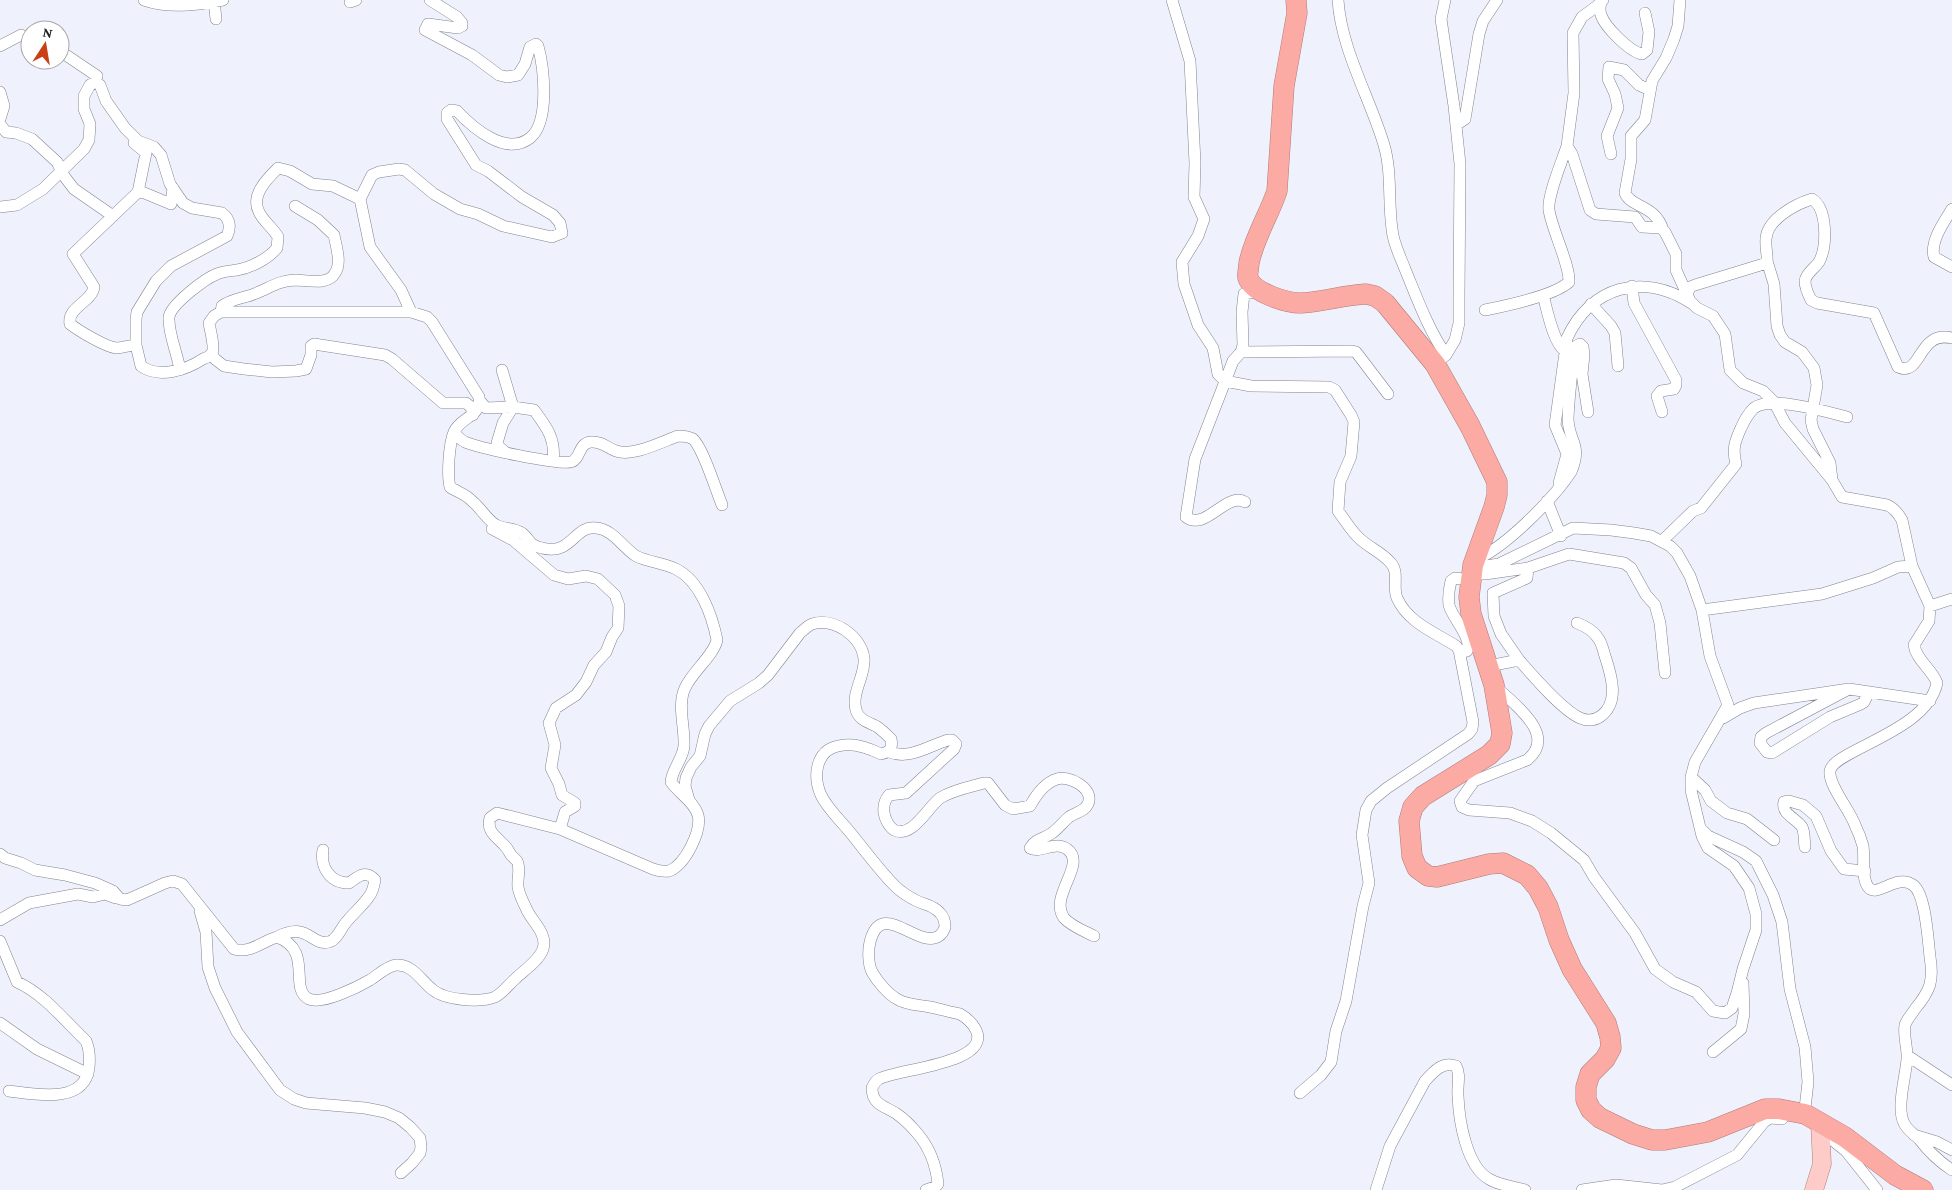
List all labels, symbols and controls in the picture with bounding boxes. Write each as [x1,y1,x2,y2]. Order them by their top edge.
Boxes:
north arrow [20,20,70,70]
text: N [41,23,54,41]

